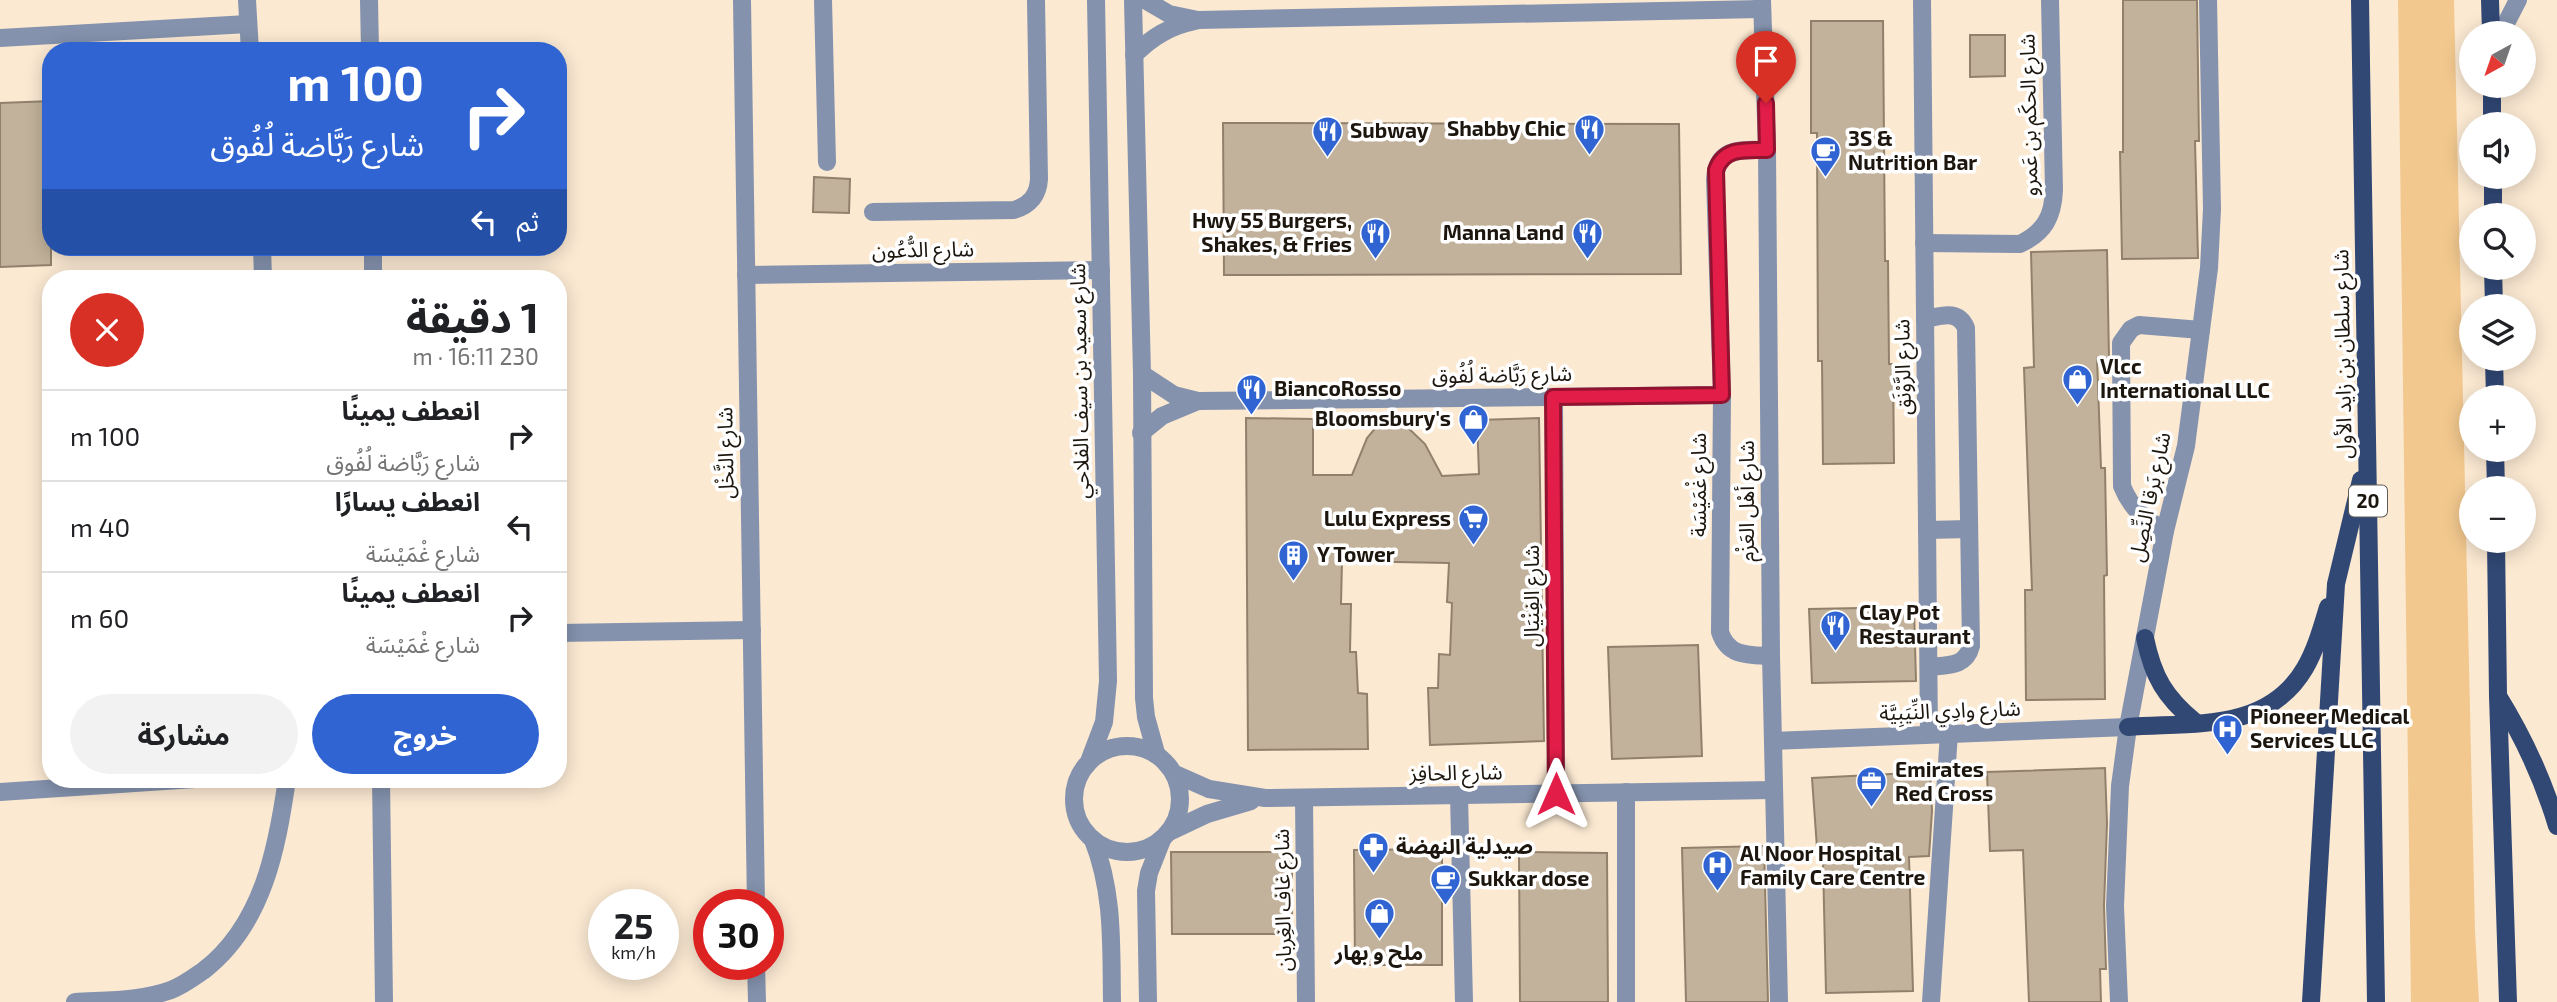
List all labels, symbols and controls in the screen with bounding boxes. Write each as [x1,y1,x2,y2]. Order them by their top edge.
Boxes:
north arrow [2459,21,2536,98]
map controls [2459,21,2536,553]
pin [1736,31,1796,103]
street label: شارع الحكَم بن عَمرو [2014,33,2045,197]
icon: arrive [1747,42,1785,80]
text: 100 m [287,52,424,111]
icon: right [448,70,539,161]
restaurant icon: Shabby Chic [1572,112,1606,156]
button: sound [2459,112,2536,189]
restaurant icon: Subway [1310,114,1344,158]
place label: Shabby Chic [1447,115,1566,141]
place label: Subway [1350,117,1429,143]
text: شارع رَبَّاضة لُفُوق [210,124,424,162]
place label: 3S & Nutrition Bar [1848,125,1977,174]
cafe icon: 3S & Nutrition Bar [1808,134,1842,178]
icon: left [465,203,503,241]
button: search [2459,203,2536,280]
text: ثم [517,205,539,236]
place label: Hwy 55 Burgers, Shakes, & Fries [1192,207,1352,256]
restaurant icon: Hwy 55 Burgers, Shakes, & Fries [1358,216,1392,260]
restaurant icon: Manna Land [1570,216,1604,260]
place label: Manna Land [1443,219,1564,244]
street label: شارع الدُّعُون [872,235,974,266]
street label: شارع سلطان بن زايد الأول [2327,249,2360,459]
street label: شارع سعيد بن سيف الفلاحي [1064,263,1098,499]
text: 1 دقيقة [406,291,539,341]
button: close [70,293,144,367]
button: layers [2459,294,2536,371]
street label: شارع الرَّوْنَق [1888,319,1919,415]
text: 230 m · 16:11 [412,342,539,370]
place label: Vlcc International LLC [2100,353,2270,402]
street label: شارع رَبَّاضة لُفُوق [1432,358,1572,391]
shop icon: Vlcc International LLC [2060,362,2094,406]
restaurant icon: BiancoRosso [1234,372,1268,416]
place label: BiancoRosso [1274,375,1401,400]
button: + [2459,385,2536,462]
text: انعطف يمينًا [341,394,480,425]
shop icon: Bloomsbury's [1457,402,1491,446]
place label: Bloomsbury's [1315,405,1451,431]
street label: شارع النَّخْل [711,407,742,499]
icon: right [501,417,539,455]
text: 100 m [70,420,140,451]
street label: شارع بَرقا النِّصِل [2121,429,2178,565]
street label: شارع غْمَيْسَة [1685,433,1714,537]
street label: شارع أهْل العَزْم [1733,440,1763,562]
text: شارع رَبَّاضة لُفُوق [326,448,480,476]
button: − [2459,476,2536,553]
text: انعطف يسارًا [335,485,480,516]
road number: 20 [2349,486,2387,516]
supermarket icon: Lulu Express [1457,502,1491,546]
place label: Lulu Express [1324,505,1451,530]
icon: left [501,508,539,546]
text: 40 m [70,511,130,542]
building icon: Y Tower [1277,538,1311,582]
text: شارع غْمَيْسَة [366,539,480,567]
place label: Y Tower [1317,541,1395,566]
street label: شارع الفِنْيَال [1518,545,1547,647]
text: انعطف يمينًا [341,576,480,607]
icon: right [501,599,539,637]
place label: Clay Pot Restaurant [1859,599,1971,648]
text: 60 m [70,602,129,633]
restaurant icon: Clay Pot Restaurant [1819,608,1853,652]
text: شارع غْمَيْسَة [366,630,480,658]
street label: شارع وادِي النِّيَبِيَّة [1879,693,2021,729]
button: مشاركة [70,694,298,774]
button: خروج [312,694,539,774]
place label: Pioneer Medical Services LLC [2250,703,2410,752]
hospital icon: Pioneer Medical Services LLC [2210,712,2244,756]
place label: Emirates Red Cross [1895,756,1993,805]
position arrow [1519,757,1593,831]
street label: شارع الحافِز [1408,758,1503,789]
office icon: Emirates Red Cross [1855,765,1889,809]
street label: شارع غاف الغِربان [1268,828,1299,972]
pharmacy icon: صيدلية النهضة [1356,830,1390,874]
place label: صيدلية النهضة [1396,833,1533,859]
place label: Al Noor Hospital Family Care Centre [1740,840,1926,890]
hospital icon: Al Noor Hospital Family Care Centre [1700,849,1734,893]
cafe icon: Sukkar dose [1428,862,1462,906]
place label: Sukkar dose [1468,865,1589,890]
speed limit sign: 30 [693,889,784,980]
shop icon: ملح و بهار [1362,896,1396,940]
text: 25 [614,904,653,946]
place label: ملح و بهار [1334,939,1423,968]
text: km/h [611,941,656,963]

